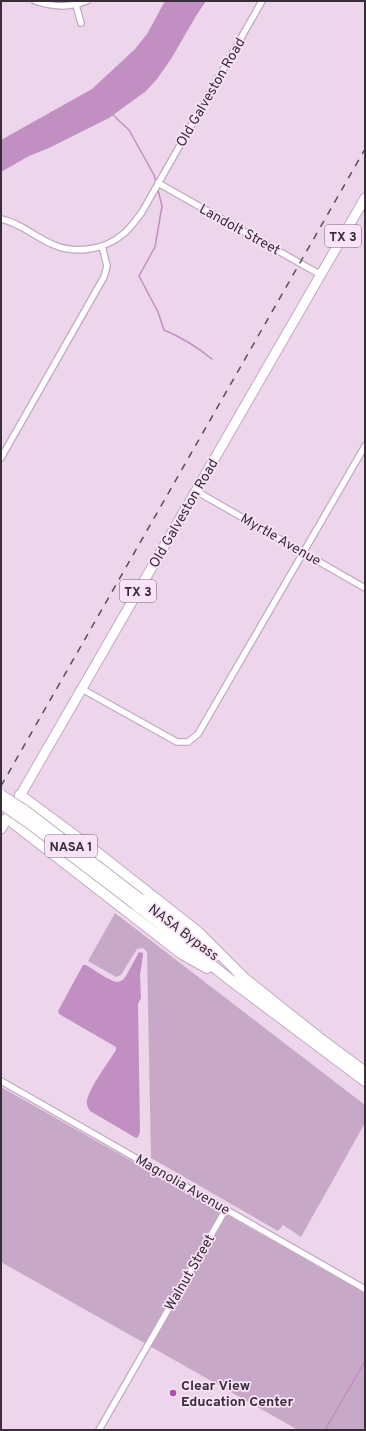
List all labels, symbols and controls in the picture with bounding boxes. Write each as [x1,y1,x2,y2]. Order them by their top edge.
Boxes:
street label: Old Galveston Road [173,35,249,150]
street label: Landolt Street [196,201,283,260]
road number: TX 3 [325,225,361,247]
street label: Old Galveston Road [146,456,222,571]
street label: Myrtle Avenue [237,510,324,570]
road number: TX 3 [120,580,156,602]
road number: NASA 1 [45,835,97,857]
street label: NASA Bypass [144,901,222,965]
street label: Magnolia Avenue [132,1151,233,1219]
street label: Walnut Street [162,1232,219,1314]
place label: Clear View Education Center [181,1378,293,1411]
marker: Clear View Education Center [168,1388,178,1398]

